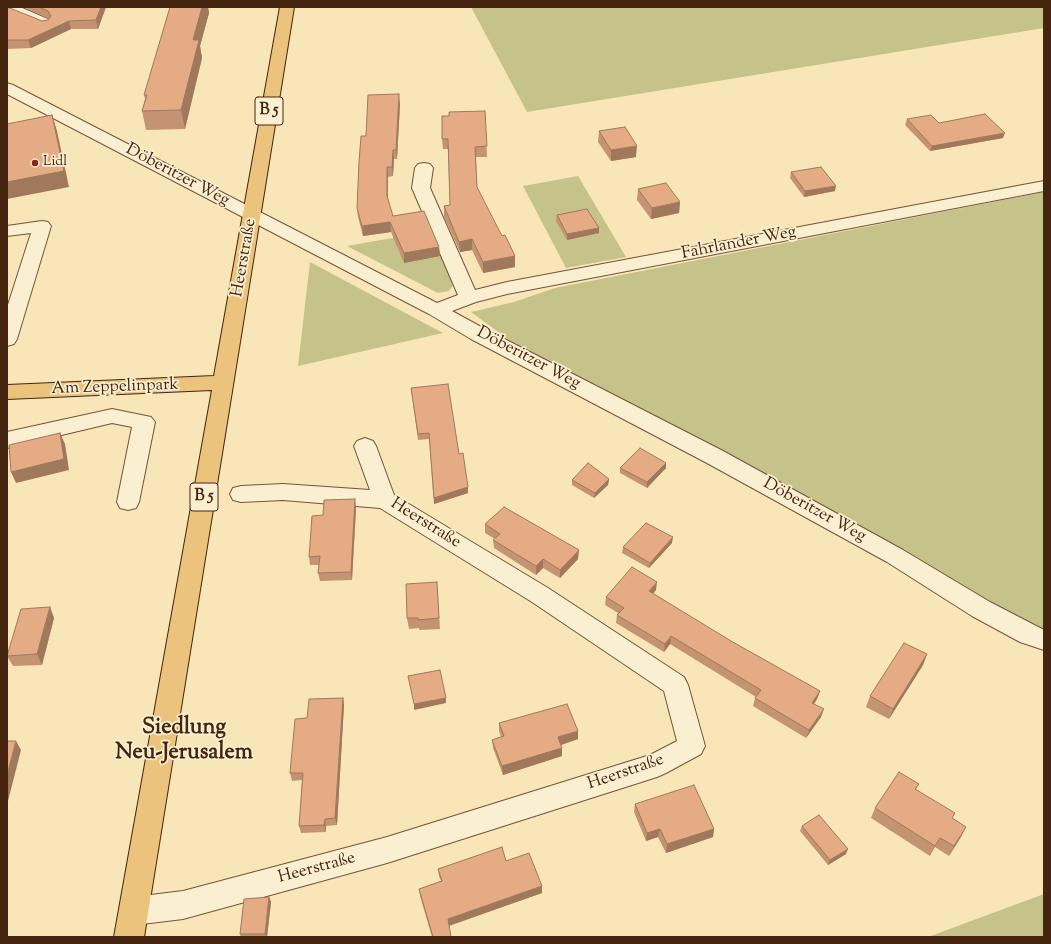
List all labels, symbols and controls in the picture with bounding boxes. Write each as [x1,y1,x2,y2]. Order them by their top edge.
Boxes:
road number: B 5 [255,97,283,125]
street label: Döberitzer Weg [122,140,232,212]
place label: Lidl [43,155,67,171]
marker: Lidl [30,158,40,168]
street label: Heerstraße [228,217,262,299]
street label: Fahrlander Weg [680,223,798,265]
street label: Döberitzer Weg [473,323,583,395]
street label: Am Zeppelinpark [51,376,179,400]
street label: Döberitzer Weg [759,474,869,548]
road number: B 5 [190,483,218,511]
street label: Heerstraße [386,494,464,554]
district label: Siedlung Neu-Jerusalem [115,716,253,768]
street label: Heerstraße [585,750,667,796]
street label: Heerstraße [276,849,358,889]

